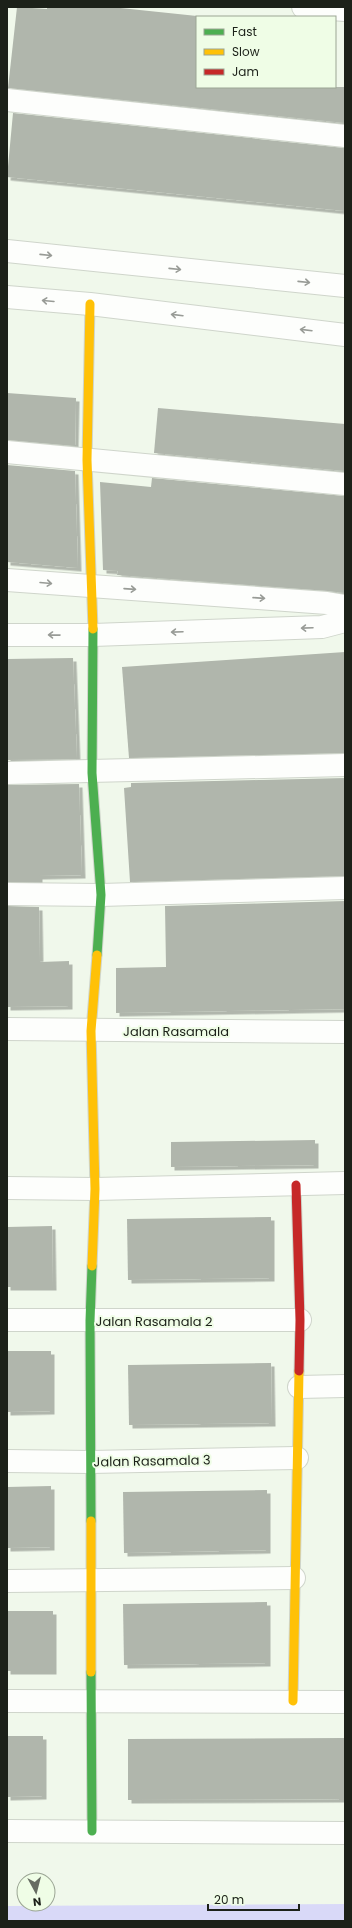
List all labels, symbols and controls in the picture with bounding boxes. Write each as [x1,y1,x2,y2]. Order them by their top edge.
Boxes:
legend [196,16,336,88]
text: Fast [232,23,257,40]
text: Slow [232,43,260,60]
text: Jam [232,63,259,80]
one-way arrow [39,252,52,259]
one-way arrow [168,265,181,272]
one-way arrow [297,278,310,286]
one-way arrow [42,297,55,304]
one-way arrow [171,311,184,319]
one-way arrow [300,326,313,334]
one-way arrow [39,579,52,587]
one-way arrow [123,586,136,593]
one-way arrow [252,594,265,602]
one-way arrow [301,624,314,631]
one-way arrow [171,629,184,636]
one-way arrow [48,631,61,639]
street label: Jalan Rasamala [123,1022,229,1041]
street label: Jalan Rasamala 2 [96,1312,212,1331]
street label: Jalan Rasamala 3 [93,1450,211,1472]
north arrow [16,1872,56,1912]
scale bar [208,1886,299,1912]
text: 20 m [214,1891,244,1908]
text: N [32,1893,42,1910]

